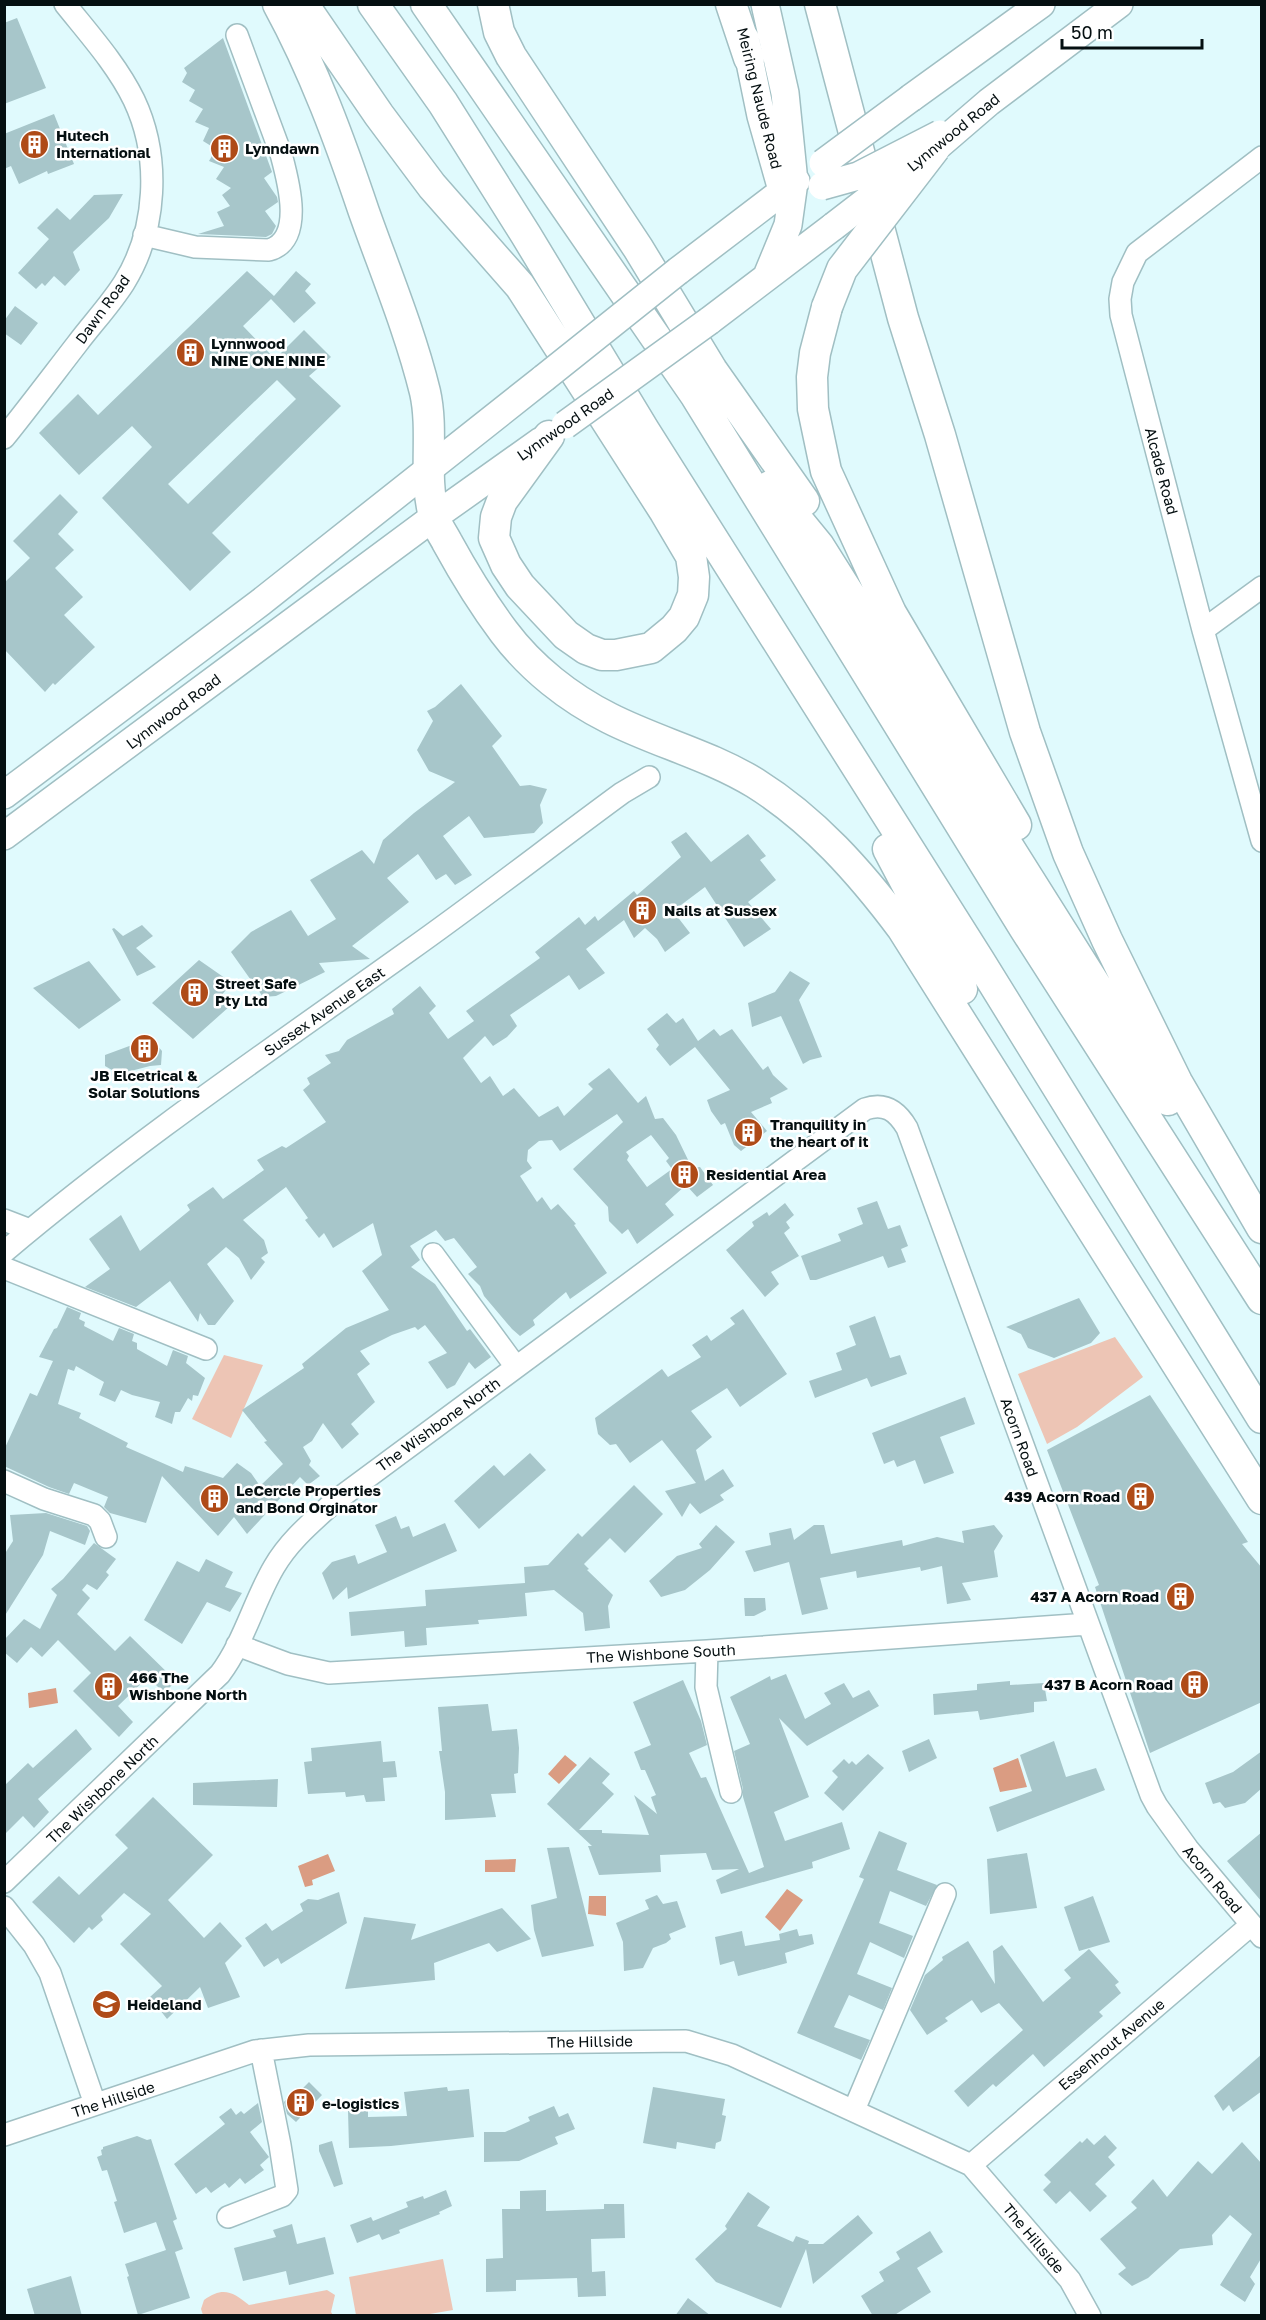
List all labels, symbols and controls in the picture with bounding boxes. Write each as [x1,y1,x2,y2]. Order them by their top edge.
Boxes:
scale bar [1062,12,1202,50]
text: 50 m [1071,21,1113,43]
street label: Meiring Naude Road [734,25,786,171]
street label: Lynnwood Road [903,89,1003,175]
place label: Hutech International [56,126,151,161]
building icon: Hutech International [19,128,51,160]
building icon: Lynndawn [208,132,240,164]
place label: Lynndawn [245,139,319,157]
street label: Dawn Road [71,271,133,347]
place label: Lynnwood NINE ONE NINE [211,334,325,369]
building icon: Lynnwood NINE ONE NINE [174,336,206,368]
street label: Lynnwood Road [513,384,617,464]
street label: Alcade Road [1142,425,1182,517]
street label: Lynnwood Road [122,670,224,752]
building icon: Nails at Sussex [627,894,659,926]
place label: Nails at Sussex [664,901,777,919]
street label: Sussex Avenue East [260,963,388,1059]
place label: Street Safe Pty Ltd [215,974,297,1009]
building icon: Street Safe Pty Ltd [178,976,210,1008]
building icon: JB Elcetrical & Solar Solutions [128,1032,160,1064]
place label: JB Elcetrical & Solar Solutions [88,1066,200,1101]
place label: Tranquility in the heart of it [770,1115,868,1150]
building icon: Tranquility in the heart of it [733,1117,765,1149]
building icon: Residential Area [669,1158,701,1190]
place label: Residential Area [706,1165,826,1183]
street label: The Wishbone North [373,1373,503,1475]
street label: Acorn Road [997,1395,1043,1479]
building icon: 439 Acorn Road [1125,1480,1157,1512]
place label: LeCercle Properties and Bond Orginator [236,1481,381,1516]
building icon: LeCercle Properties and Bond Orginator [199,1483,231,1515]
place label: 439 Acorn Road [1004,1487,1120,1505]
building icon: 437 A Acorn Road [1164,1580,1196,1612]
place label: 437 A Acorn Road [1030,1587,1159,1605]
street label: The Wishbone South [586,1640,736,1666]
place label: 466 The Wishbone North [129,1668,247,1703]
building icon: 437 B Acorn Road [1178,1668,1210,1700]
building icon: 466 The Wishbone North [92,1670,124,1702]
place label: 437 B Acorn Road [1044,1675,1173,1693]
street label: The Wishbone North [42,1731,162,1847]
street label: Acorn Road [1180,1842,1246,1916]
school or university icon: Heideland [90,1988,122,2020]
street label: Essenhout Avenue [1054,1994,1168,2094]
place label: Heideland [127,1995,201,2013]
street label: The Hillside [547,2031,633,2051]
street label: The Hillside [69,2077,157,2121]
building icon: e-logistics [285,2087,317,2119]
place label: e-logistics [322,2094,399,2112]
street label: The Hillside [1000,2199,1069,2277]

